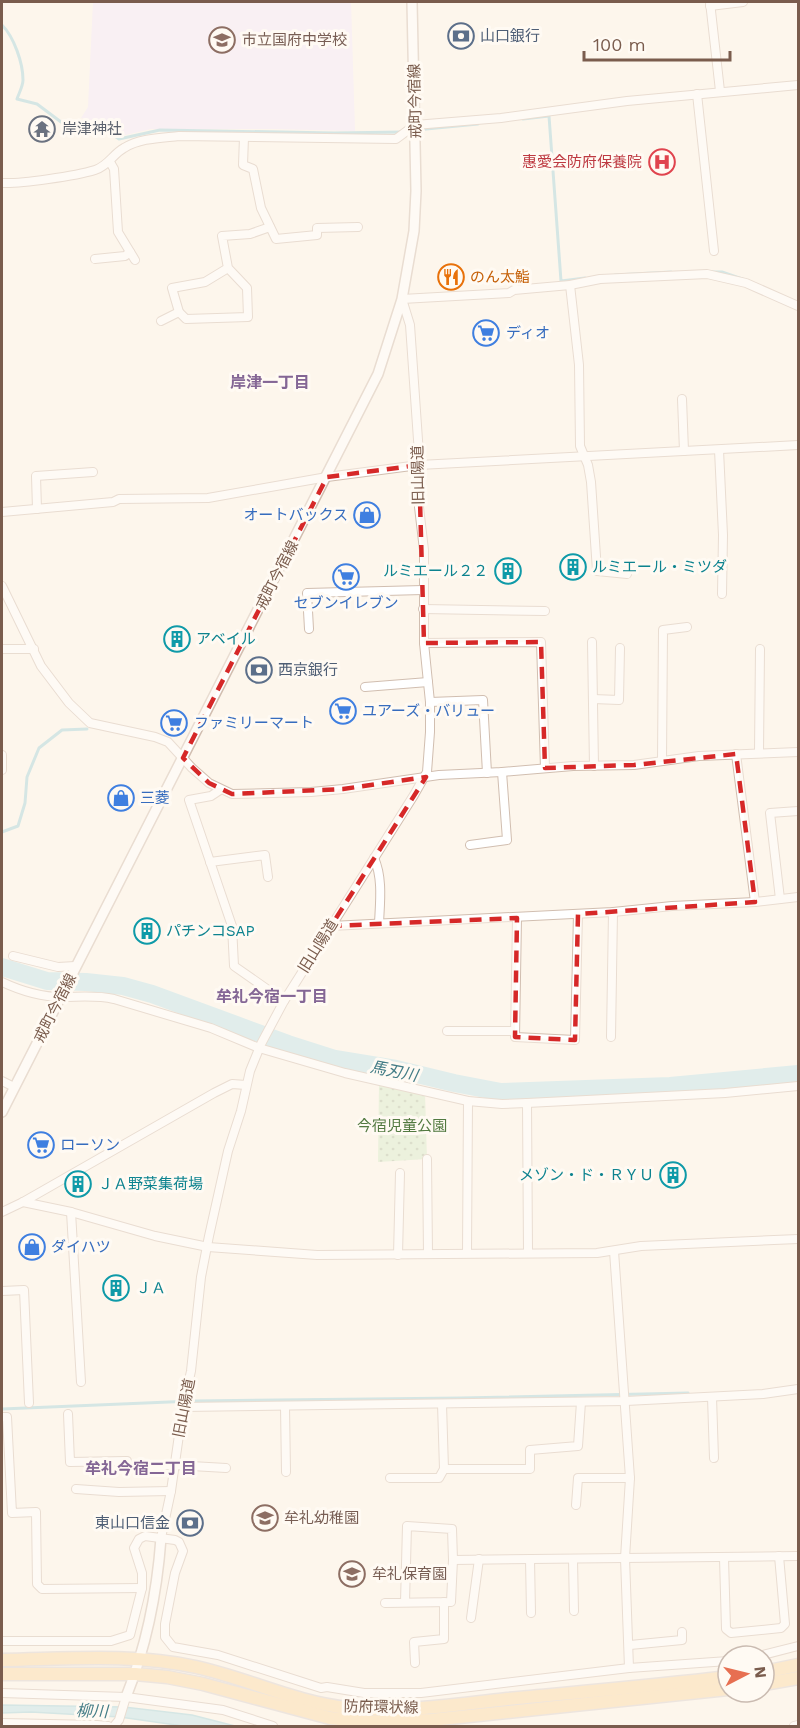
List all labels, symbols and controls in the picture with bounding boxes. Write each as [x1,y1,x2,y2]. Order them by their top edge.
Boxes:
bank icon: 山口銀行 [446,21,476,51]
scale bar [584,24,730,62]
school or university icon: 市立国府中学校 [207,25,237,55]
place label: 山口銀行 [480,27,540,45]
place label: 市立国府中学校 [242,31,347,49]
text: 100 m [593,34,646,55]
street label: 戒町今宿線 [405,63,425,139]
temple icon: 岸津神社 [27,114,57,144]
place label: 岸津神社 [62,120,122,138]
hospital icon: 惠愛会防府保養院 [647,147,677,177]
place label: 惠愛会防府保養院 [522,153,642,171]
restaurant icon: のん太鮨 [436,262,466,292]
place label: のん太鮨 [470,268,530,286]
supermarket icon: ディオ [471,318,501,348]
place label: ディオ [506,324,550,342]
district label: 岸津一丁目 [230,373,310,392]
street label: 旧山陽道 [408,445,428,505]
shop icon: オートバックス [352,500,382,530]
place label: オートバックス [243,506,348,524]
street label: 戒町今宿線 [252,537,302,613]
building icon: ルミエール・ミツダ [558,552,588,582]
building icon: ルミエール２２ [493,556,523,586]
place label: ルミエール・ミツダ [592,558,727,576]
supermarket icon: セブンイレブン [331,562,361,592]
place label: ルミエール２２ [383,562,488,580]
place label: セブンイレブン [293,594,399,612]
building icon: アベイル [162,624,192,654]
place label: アベイル [196,630,256,648]
bank icon: 西京銀行 [244,655,274,685]
place label: 西京銀行 [278,661,338,679]
supermarket icon: ユアーズ・バリュー [328,696,358,726]
place label: ユアーズ・バリュー [362,702,495,720]
supermarket icon: ファミリーマート [159,708,189,738]
place label: ファミリーマート [194,714,314,732]
shop icon: 三菱 [106,783,136,813]
place label: 三菱 [140,789,170,807]
building icon: パチンコSAP [132,916,162,946]
street label: 旧山陽道 [294,916,342,976]
place label: パチンコSAP [166,922,255,940]
street label: 戒町今宿線 [30,970,80,1046]
district label: 牟礼今宿一丁目 [216,987,328,1006]
water label: 馬刃川 [369,1057,421,1085]
park label: 今宿児童公園 [357,1117,447,1135]
supermarket icon: ローソン [26,1130,56,1160]
place label: ローソン [60,1136,120,1154]
building icon: メゾン・ド・ＲＹＵ [658,1160,688,1190]
place label: メゾン・ド・ＲＹＵ [519,1166,654,1184]
building icon: ＪＡ野菜集荷場 [63,1169,93,1199]
place label: ＪＡ野菜集荷場 [98,1175,203,1193]
shop icon: ダイハツ [17,1232,47,1262]
place label: ダイハツ [51,1238,111,1256]
building icon: ＪＡ [101,1273,131,1303]
place label: ＪＡ [136,1279,166,1297]
street label: 旧山陽道 [169,1377,199,1439]
district label: 牟礼今宿二丁目 [85,1459,197,1478]
school or university icon: 牟礼幼稚園 [250,1503,280,1533]
bank icon: 東山口信金 [175,1508,205,1538]
place label: 牟礼幼稚園 [284,1509,359,1527]
place label: 東山口信金 [95,1514,170,1532]
school or university icon: 牟礼保育園 [337,1559,367,1589]
place label: 牟礼保育園 [372,1565,447,1583]
north arrow [716,1644,776,1704]
text: N [750,1665,771,1679]
street label: 防府環状線 [343,1697,419,1717]
water label: 柳川 [76,1701,110,1721]

